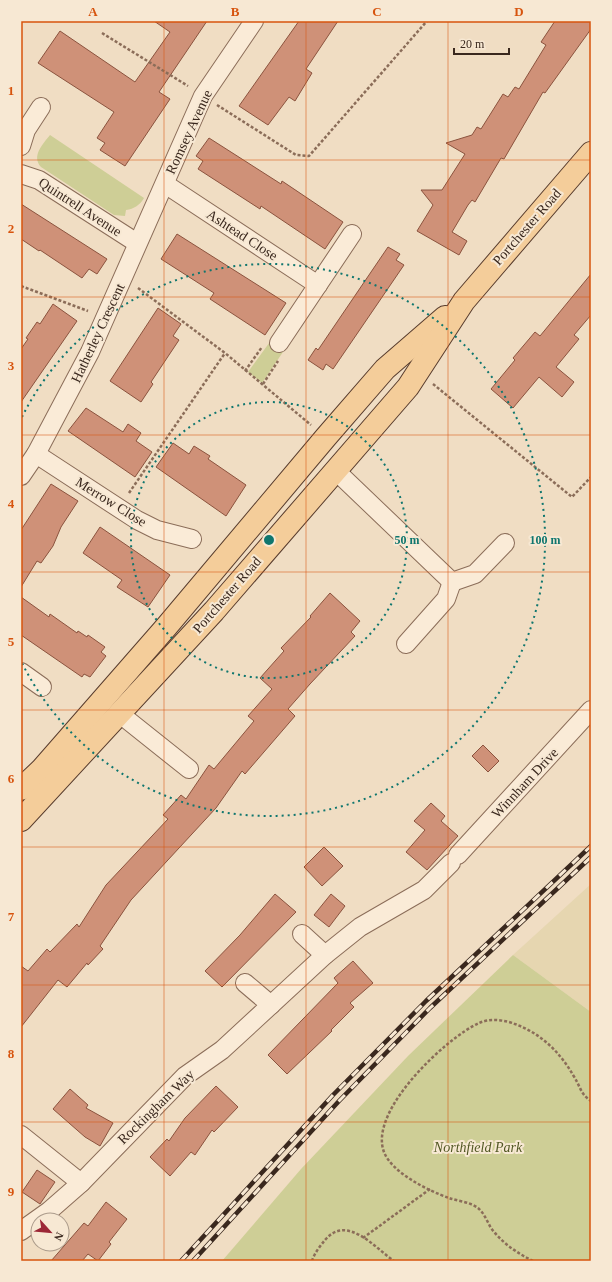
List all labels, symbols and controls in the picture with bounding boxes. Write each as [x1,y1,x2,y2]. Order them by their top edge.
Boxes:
text: A [88,4,98,19]
text: B [231,4,240,19]
text: C [372,4,382,19]
text: D [514,4,524,19]
scale bar [454,30,509,56]
text: 20 m [460,37,485,51]
text: 1 [8,83,14,98]
street label: Romsey Avenue [163,88,215,176]
street label: Quintrell Avenue [36,175,124,239]
street label: Portchester Road [490,186,564,268]
street label: Ashtead Close [204,207,280,263]
text: 2 [8,221,14,236]
street label: Hatherley Crescent [68,281,128,385]
text: 3 [8,358,15,373]
street label: Merrow Close [73,474,149,530]
text: 4 [8,496,15,511]
centre of rings [262,533,276,547]
text: 50 m [395,533,420,547]
text: 100 m [530,533,561,547]
street label: Portchester Road [190,554,264,636]
text: 5 [8,634,15,649]
street label: Winnham Drive [489,745,561,821]
text: 6 [8,771,15,786]
text: 7 [8,909,15,924]
text: 8 [8,1046,15,1061]
street label: Rockingham Way [115,1067,197,1147]
park label: Northfield Park [433,1140,523,1155]
text: 9 [8,1184,15,1199]
north arrow [30,1212,70,1252]
text: N [52,1230,66,1243]

